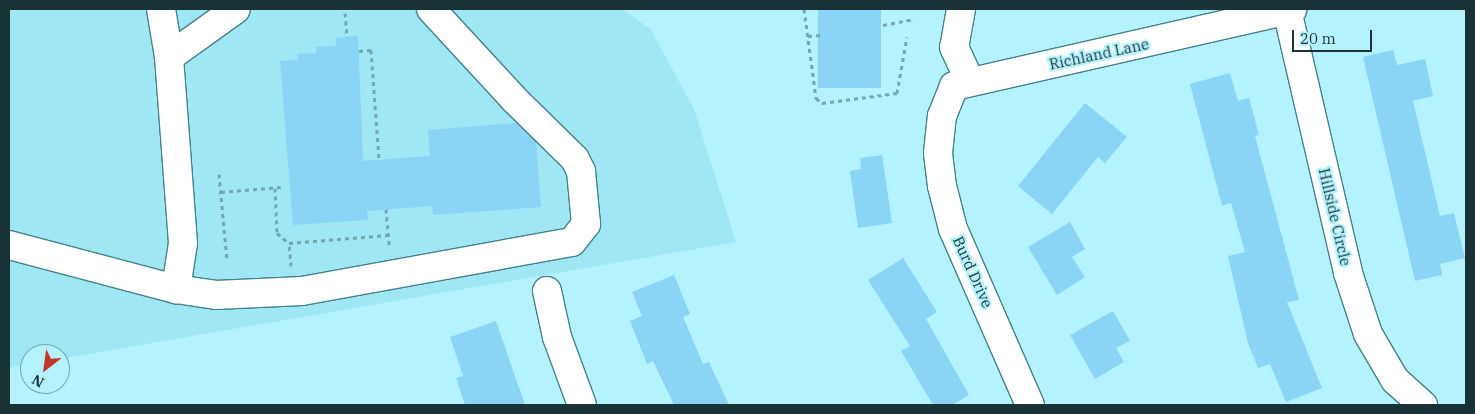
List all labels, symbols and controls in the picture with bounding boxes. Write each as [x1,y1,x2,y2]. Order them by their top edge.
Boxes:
scale bar [1295,20,1375,52]
text: 20 m [1300,29,1336,48]
street label: Richland Lane [1047,35,1151,73]
street label: Hillside Circle [1315,166,1355,268]
street label: Burd Drive [949,233,997,311]
north arrow [20,344,70,394]
text: N [29,371,47,392]

